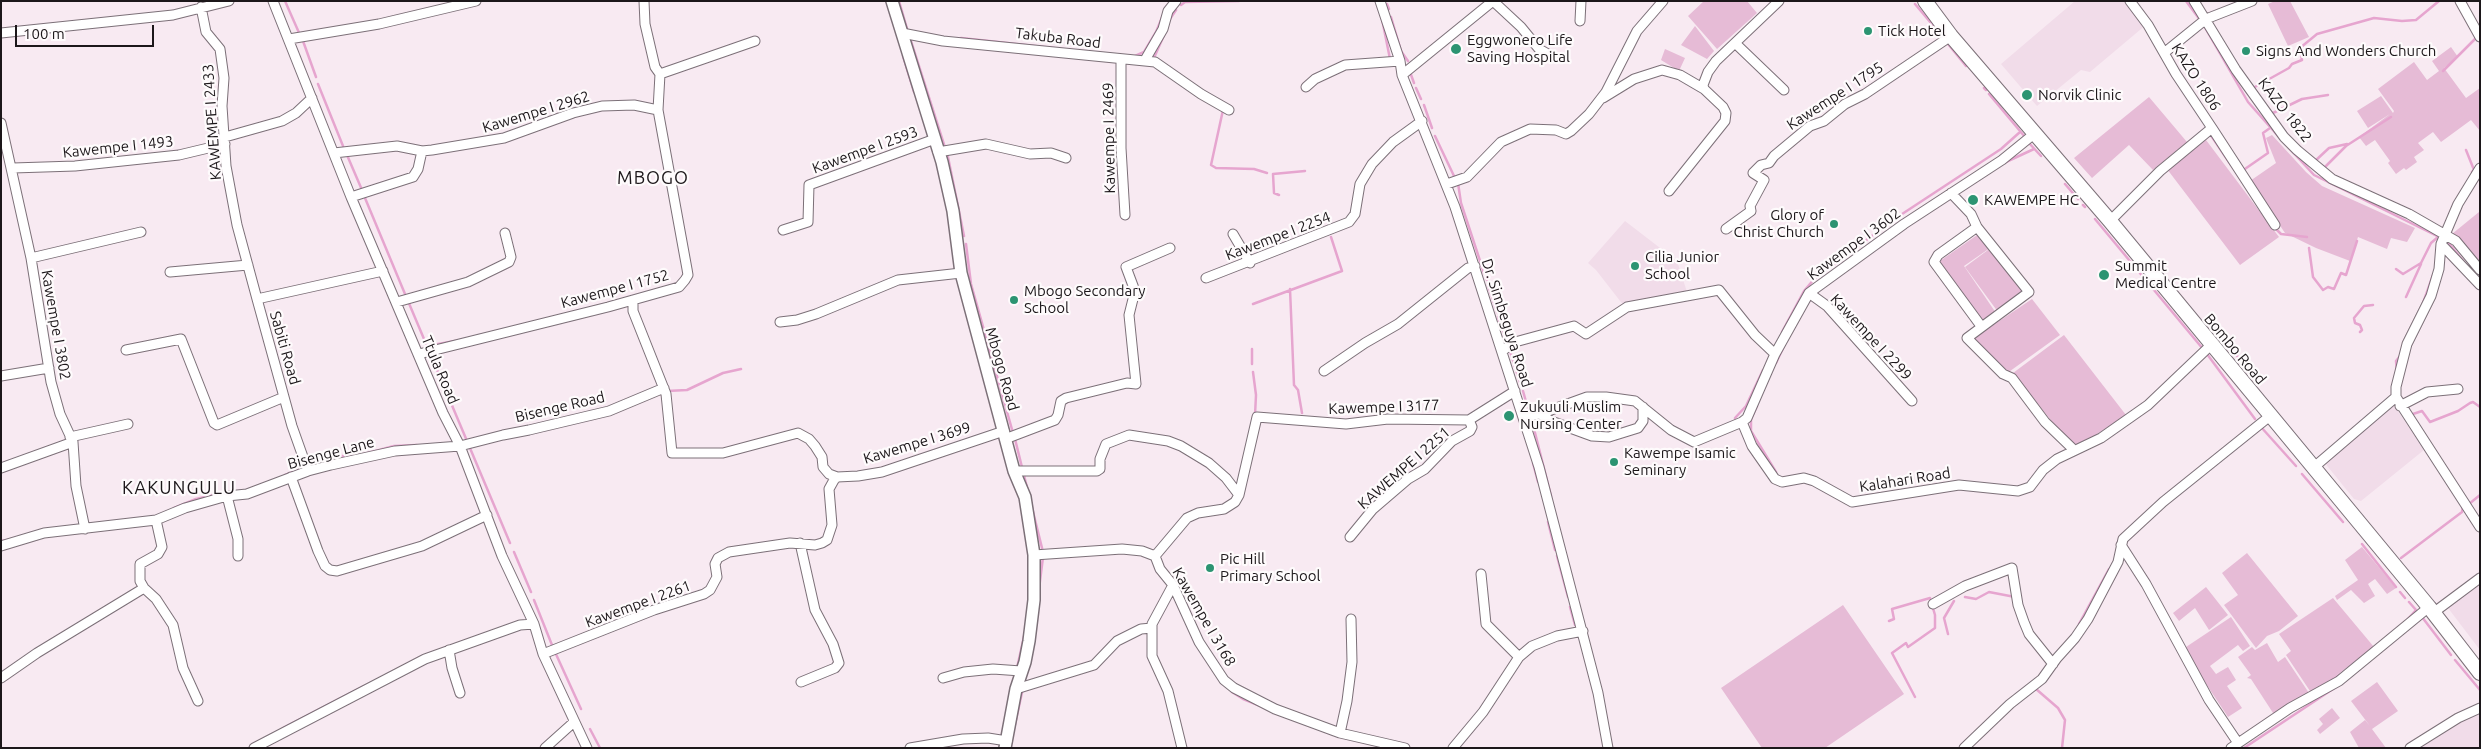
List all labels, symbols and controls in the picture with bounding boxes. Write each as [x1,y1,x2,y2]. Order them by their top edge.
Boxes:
scale bar [18,15,156,47]
place label: Tick Hotel [1878,22,1946,40]
street label: Takuba Road [1014,24,1102,52]
text: 100 m [23,25,65,42]
marker: Tick Hotel [1862,25,1874,37]
place label: Eggwonero Life Saving Hospital [1467,31,1573,66]
street label: KAZO 1806 [2168,40,2224,114]
marker: Eggwonero Life Saving Hospital [1449,42,1463,56]
place label: Signs And Wonders Church [2256,42,2436,60]
marker: Signs And Wonders Church [2240,45,2252,57]
street label: Kawempe I 1795 [1783,58,1887,134]
street label: KAWEMPE I 2433 [199,63,225,181]
street label: KAZO 1822 [2254,74,2316,146]
street label: Kawempe I 2469 [1099,82,1119,194]
place label: Norvik Clinic [2038,86,2121,104]
street label: Kawempe I 2962 [480,87,592,137]
marker: Norvik Clinic [2020,88,2034,102]
street label: Kawempe I 2593 [810,123,920,177]
street label: Kawempe I 1493 [62,132,174,162]
district label: MBOGO [616,167,690,189]
place label: KAWEMPE HC [1984,191,2079,209]
marker: KAWEMPE HC [1966,193,1980,207]
street label: Kawempe I 3602 [1804,204,1904,284]
place label: Glory of Christ Church [1734,206,1824,241]
street label: Kawempe I 2254 [1223,208,1333,264]
marker: Glory of Christ Church [1828,218,1840,230]
place label: Cilia Junior School [1645,248,1719,283]
street label: Dr. Simbeguya Road [1478,256,1536,390]
place label: Summit Medical Centre [2115,257,2217,292]
marker: Cilia Junior School [1629,260,1641,272]
street label: Kawempe I 1752 [559,266,671,312]
marker: Summit Medical Centre [2097,268,2111,282]
street label: Kawempe I 3802 [37,269,75,381]
place label: Mbogo Secondary School [1024,282,1146,317]
street label: Kawempe I 2299 [1826,290,1916,384]
marker: Mbogo Secondary School [1008,294,1020,306]
street label: Sabiti Road [266,309,304,387]
street label: Bombo Road [2200,310,2270,388]
street label: Mbogo Road [981,325,1023,413]
street label: Ttula Road [418,333,462,407]
street label: Bisenge Road [513,388,607,426]
street label: Kawempe I 3177 [1328,396,1440,418]
place label: Zukuuli Muslim Nursing Center [1520,398,1622,433]
marker: Zukuuli Muslim Nursing Center [1502,409,1516,423]
street label: Kawempe I 3699 [861,418,973,468]
street label: KAWEMPE I 2251 [1354,423,1454,513]
street label: Bisenge Lane [286,433,376,473]
place label: Kawempe Isamic Seminary [1624,444,1736,479]
marker: Kawempe Isamic Seminary [1608,456,1620,468]
street label: Kalahari Road [1858,464,1952,496]
district label: KAKUNGULU [121,477,237,499]
place label: Pic Hill Primary School [1220,550,1321,585]
marker: Pic Hill Primary School [1204,562,1216,574]
street label: Kawempe I 3168 [1168,564,1240,670]
street label: Kawempe I 2261 [583,577,693,631]

